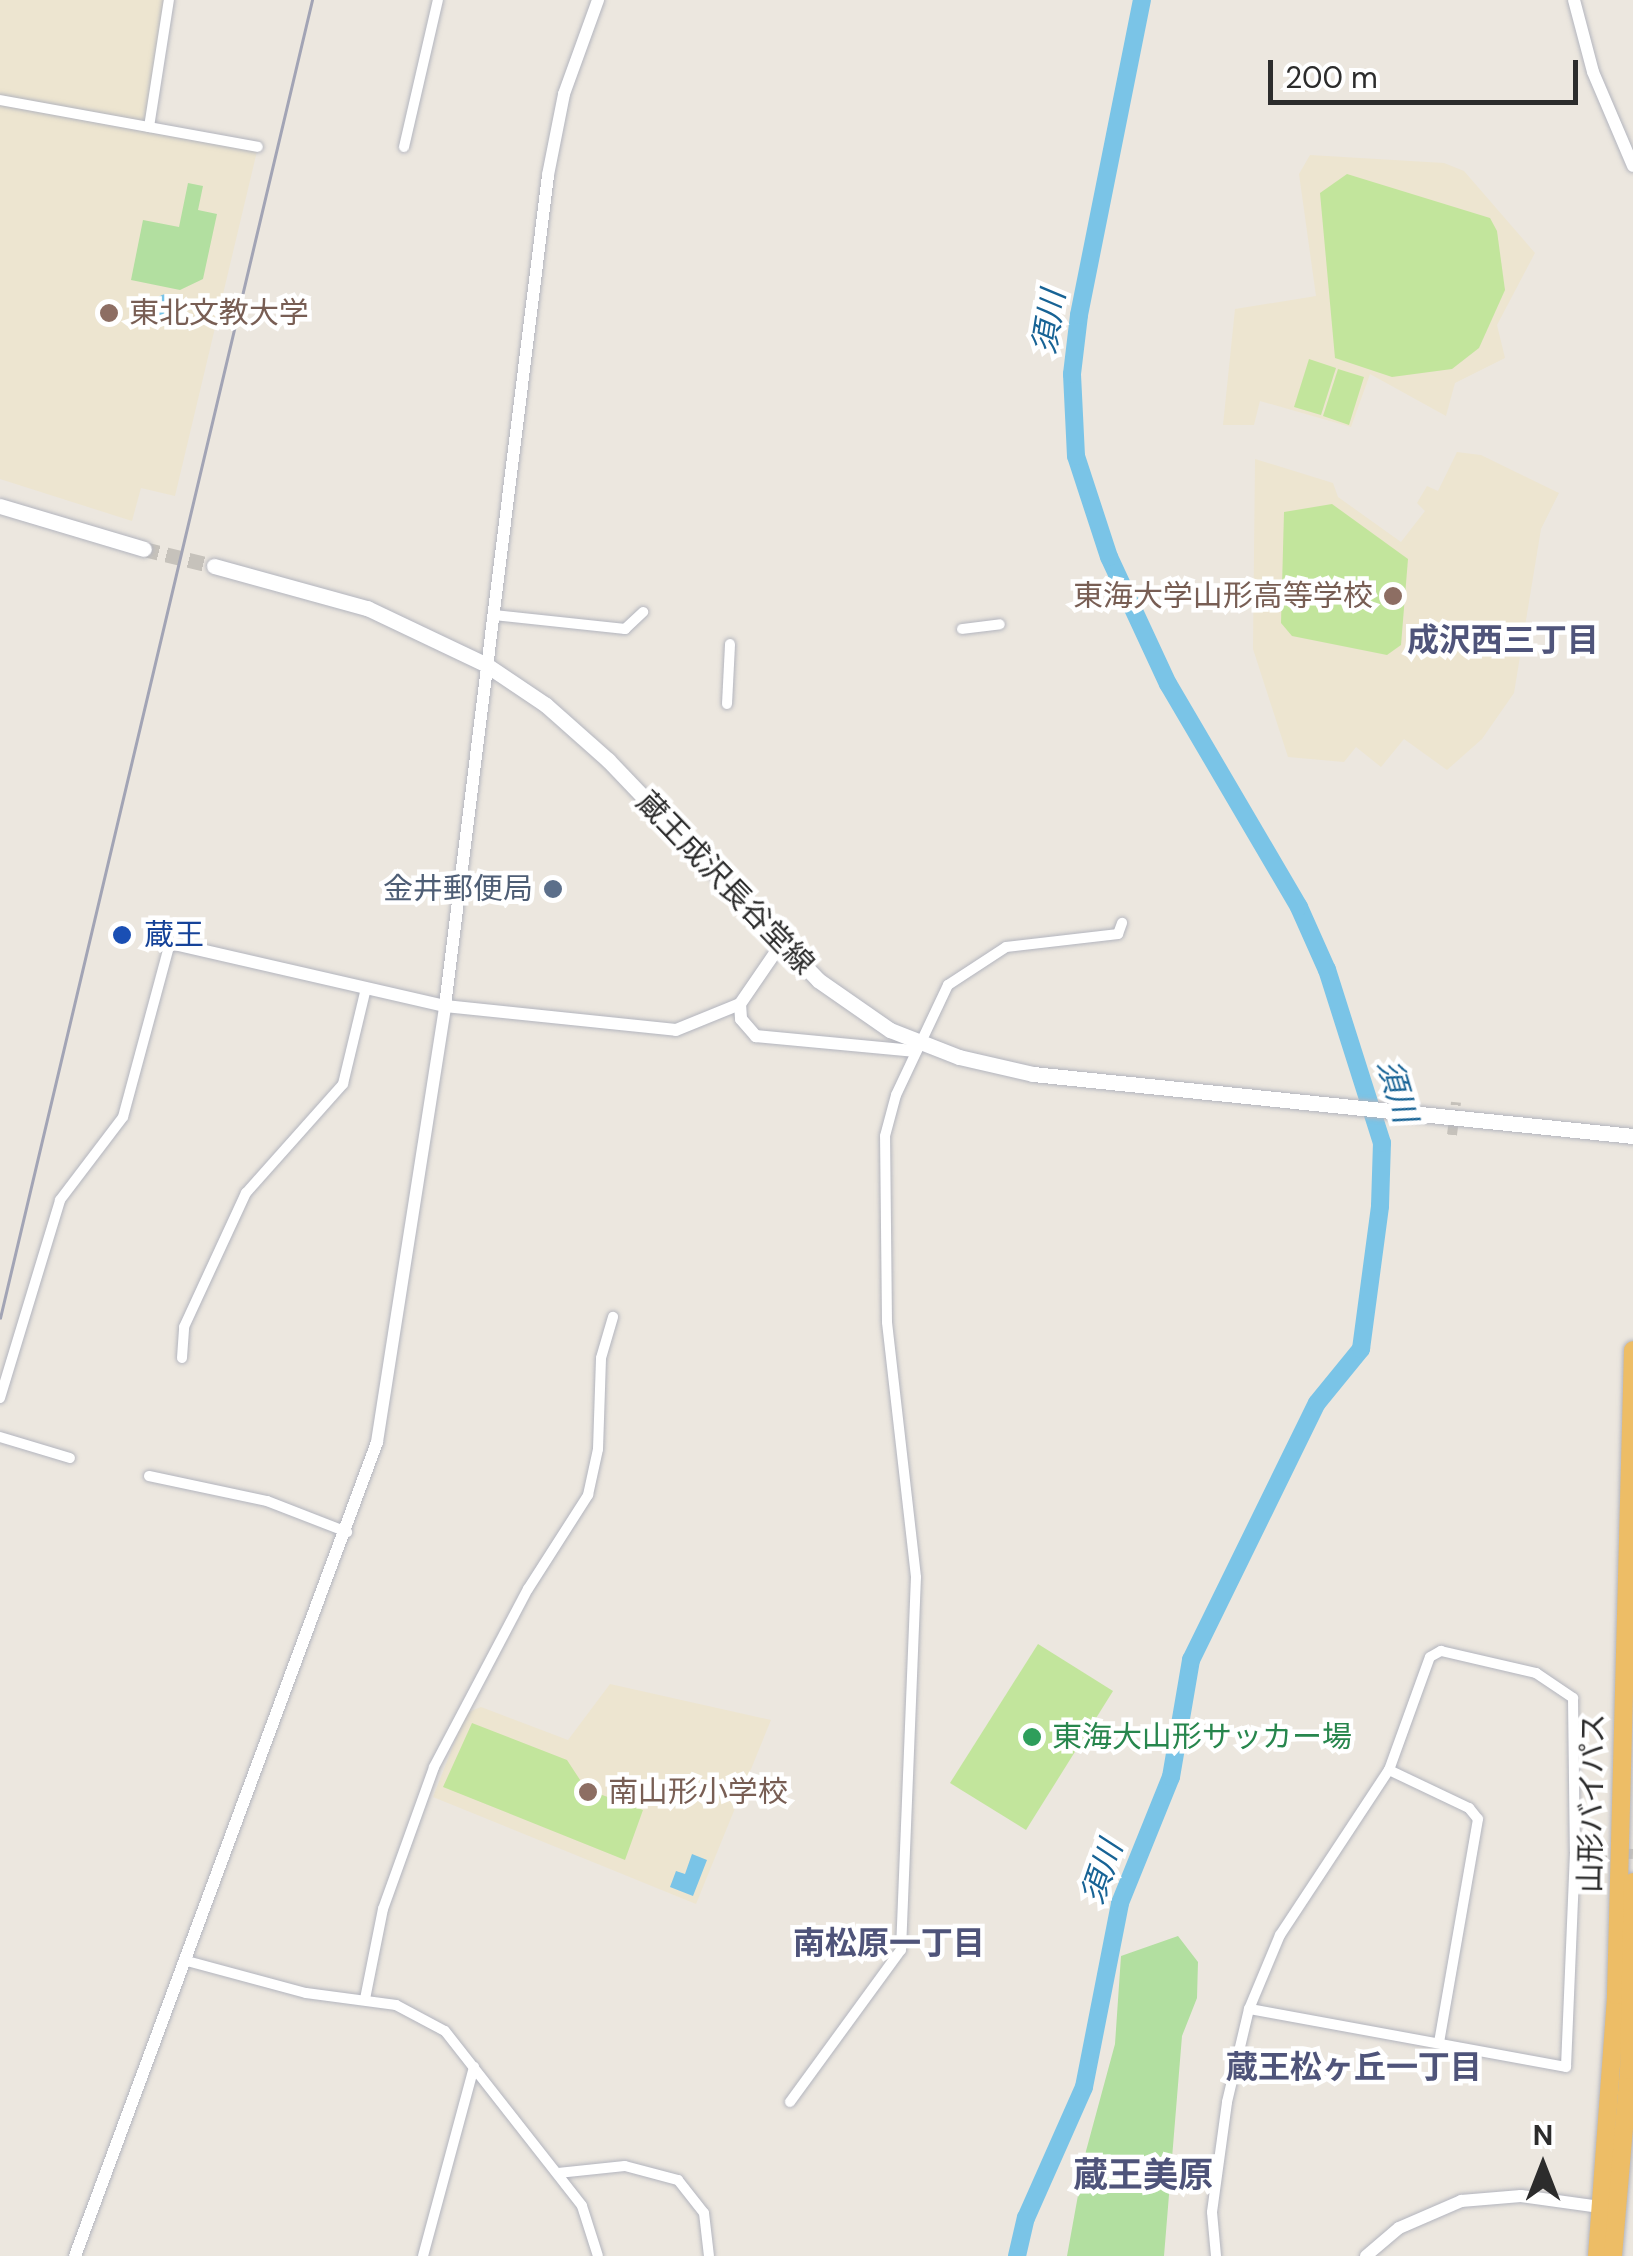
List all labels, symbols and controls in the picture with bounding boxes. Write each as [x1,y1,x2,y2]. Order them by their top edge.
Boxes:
scale bar [1273,40,1583,102]
text: 200 m [1285,58,1378,97]
water label: 須川 [1025,287,1073,357]
place label: 東北文教大学 [129,295,309,331]
marker: 東北文教大学 [98,302,120,324]
place label: 東海大学山形高等学校 [1073,578,1373,614]
marker: 東海大学山形高等学校 [1382,585,1404,607]
district label: 成沢西三丁目 [1407,621,1599,659]
street label: 蔵王成沢長谷堂線 [629,784,821,982]
place label: 金井郵便局 [383,871,533,907]
marker: 金井郵便局 [542,878,564,900]
place label: 蔵王 [144,917,204,953]
marker: 蔵王 [109,922,135,948]
water label: 須川 [1369,1055,1425,1127]
street label: 山形バイパス [1572,1713,1612,1893]
place label: 東海大山形サッカー場 [1052,1719,1352,1755]
marker: 東海大山形サッカー場 [1021,1726,1043,1748]
place label: 南山形小学校 [608,1774,788,1810]
marker: 南山形小学校 [577,1781,599,1803]
water label: 須川 [1073,1835,1131,1909]
district label: 南松原一丁目 [793,1924,985,1962]
district label: 蔵王松ヶ丘一丁目 [1226,2048,1482,2086]
north arrow [1493,2116,1593,2216]
text: N [1533,2117,1553,2154]
district label: 蔵王美原 [1073,2154,1213,2196]

